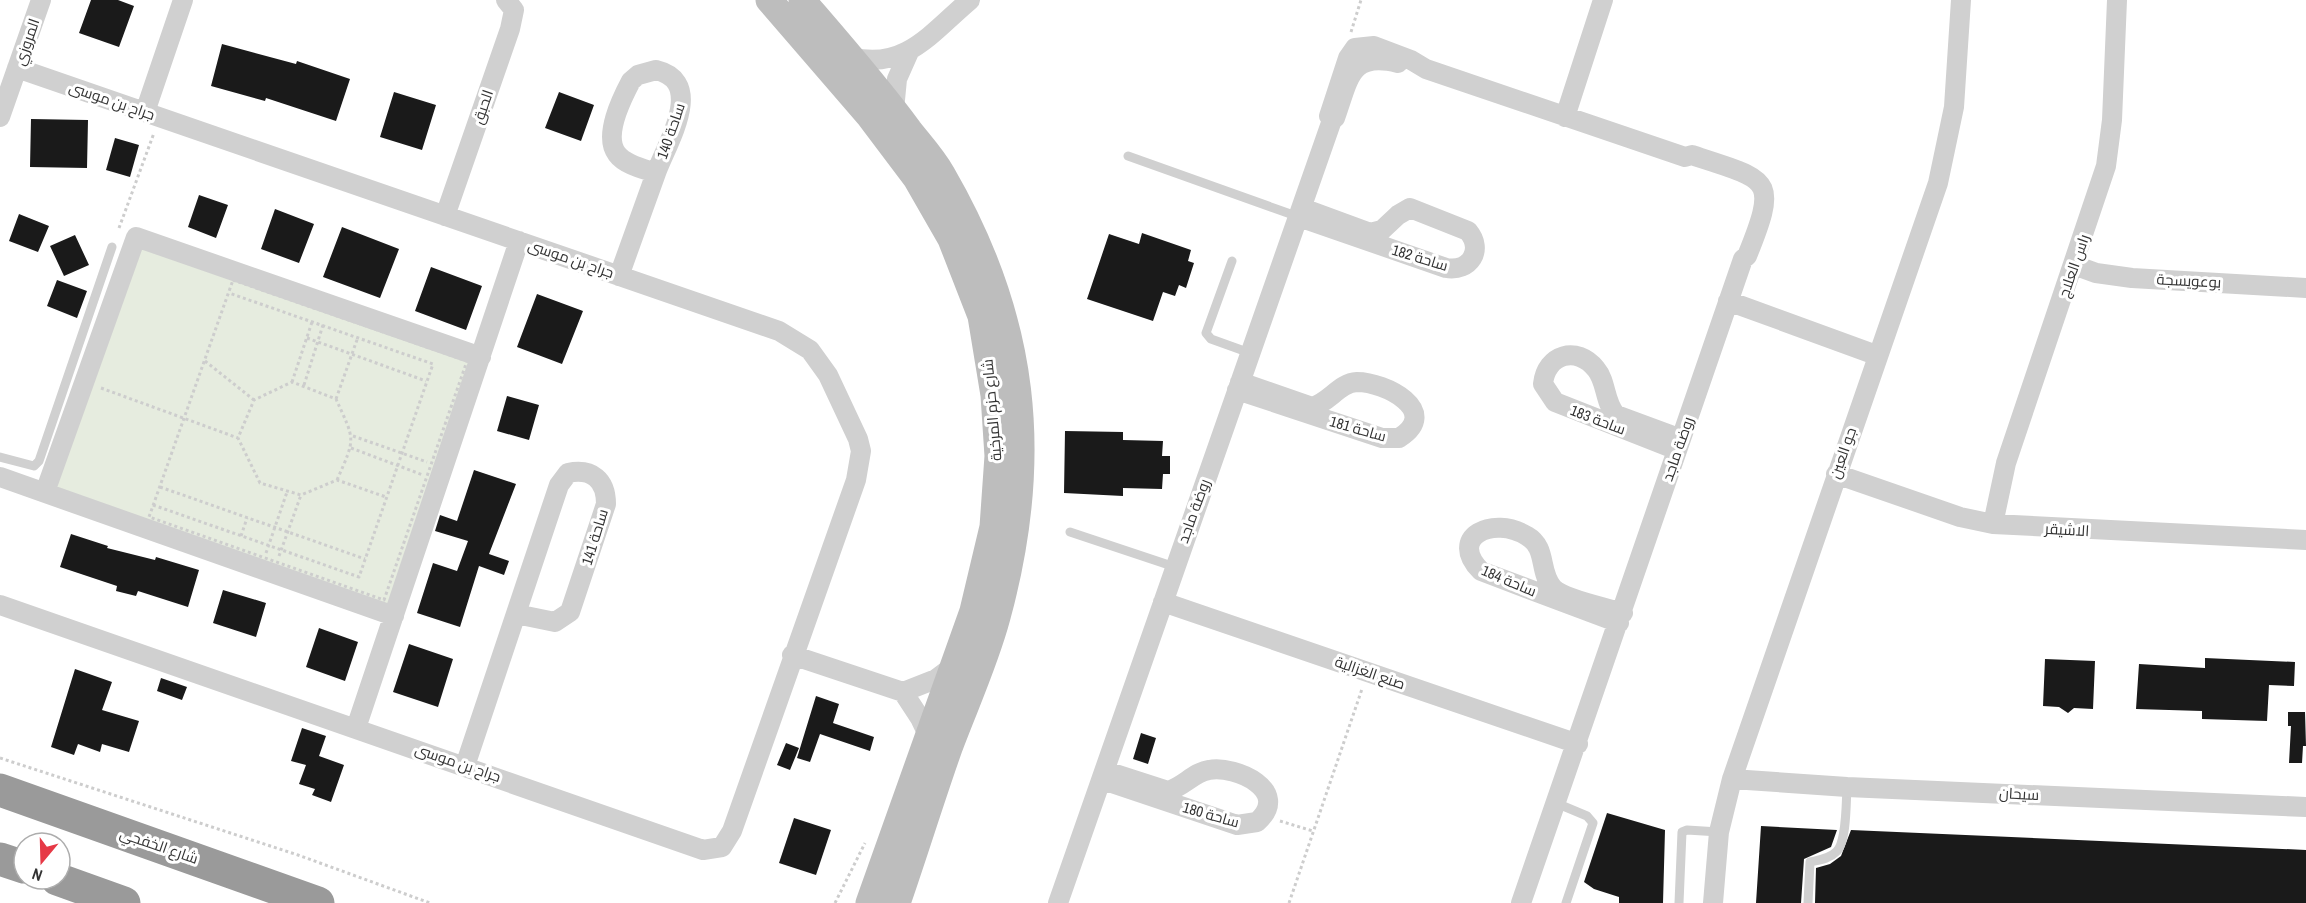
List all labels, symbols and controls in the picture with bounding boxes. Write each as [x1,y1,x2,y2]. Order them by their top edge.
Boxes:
street label: المروزي [9,16,46,69]
street label: جراح بن موسى [66,76,158,126]
street label: الحبق [467,87,498,127]
street label: ساحة 140 [651,100,690,162]
street label: راس العلاج [2053,231,2095,301]
street label: جراح بن موسى [525,234,617,284]
street label: ساحة 182 [1389,239,1451,276]
street label: بوعويسجة [2156,268,2222,293]
street label: شارع حزم المرخية [977,358,1007,462]
street label: ساحة 183 [1567,399,1629,440]
street label: ساحة 181 [1327,410,1389,447]
street label: روضة ماجد [1657,414,1698,484]
street label: جو العين [1824,424,1861,481]
street label: روضة ماجد [1172,476,1215,546]
street label: ساحة 141 [576,506,613,568]
street label: الاشيقر [2043,518,2090,541]
street label: ساحة 184 [1478,560,1540,601]
street label: صنع الغزالية [1332,651,1408,695]
street label: جراح بن موسى [412,738,504,788]
street label: سيحان [1998,782,2040,805]
street label: ساحة 180 [1180,796,1242,833]
street label: شارع الخفجي [117,822,201,871]
north arrow [12,831,72,891]
text: N [29,863,45,887]

